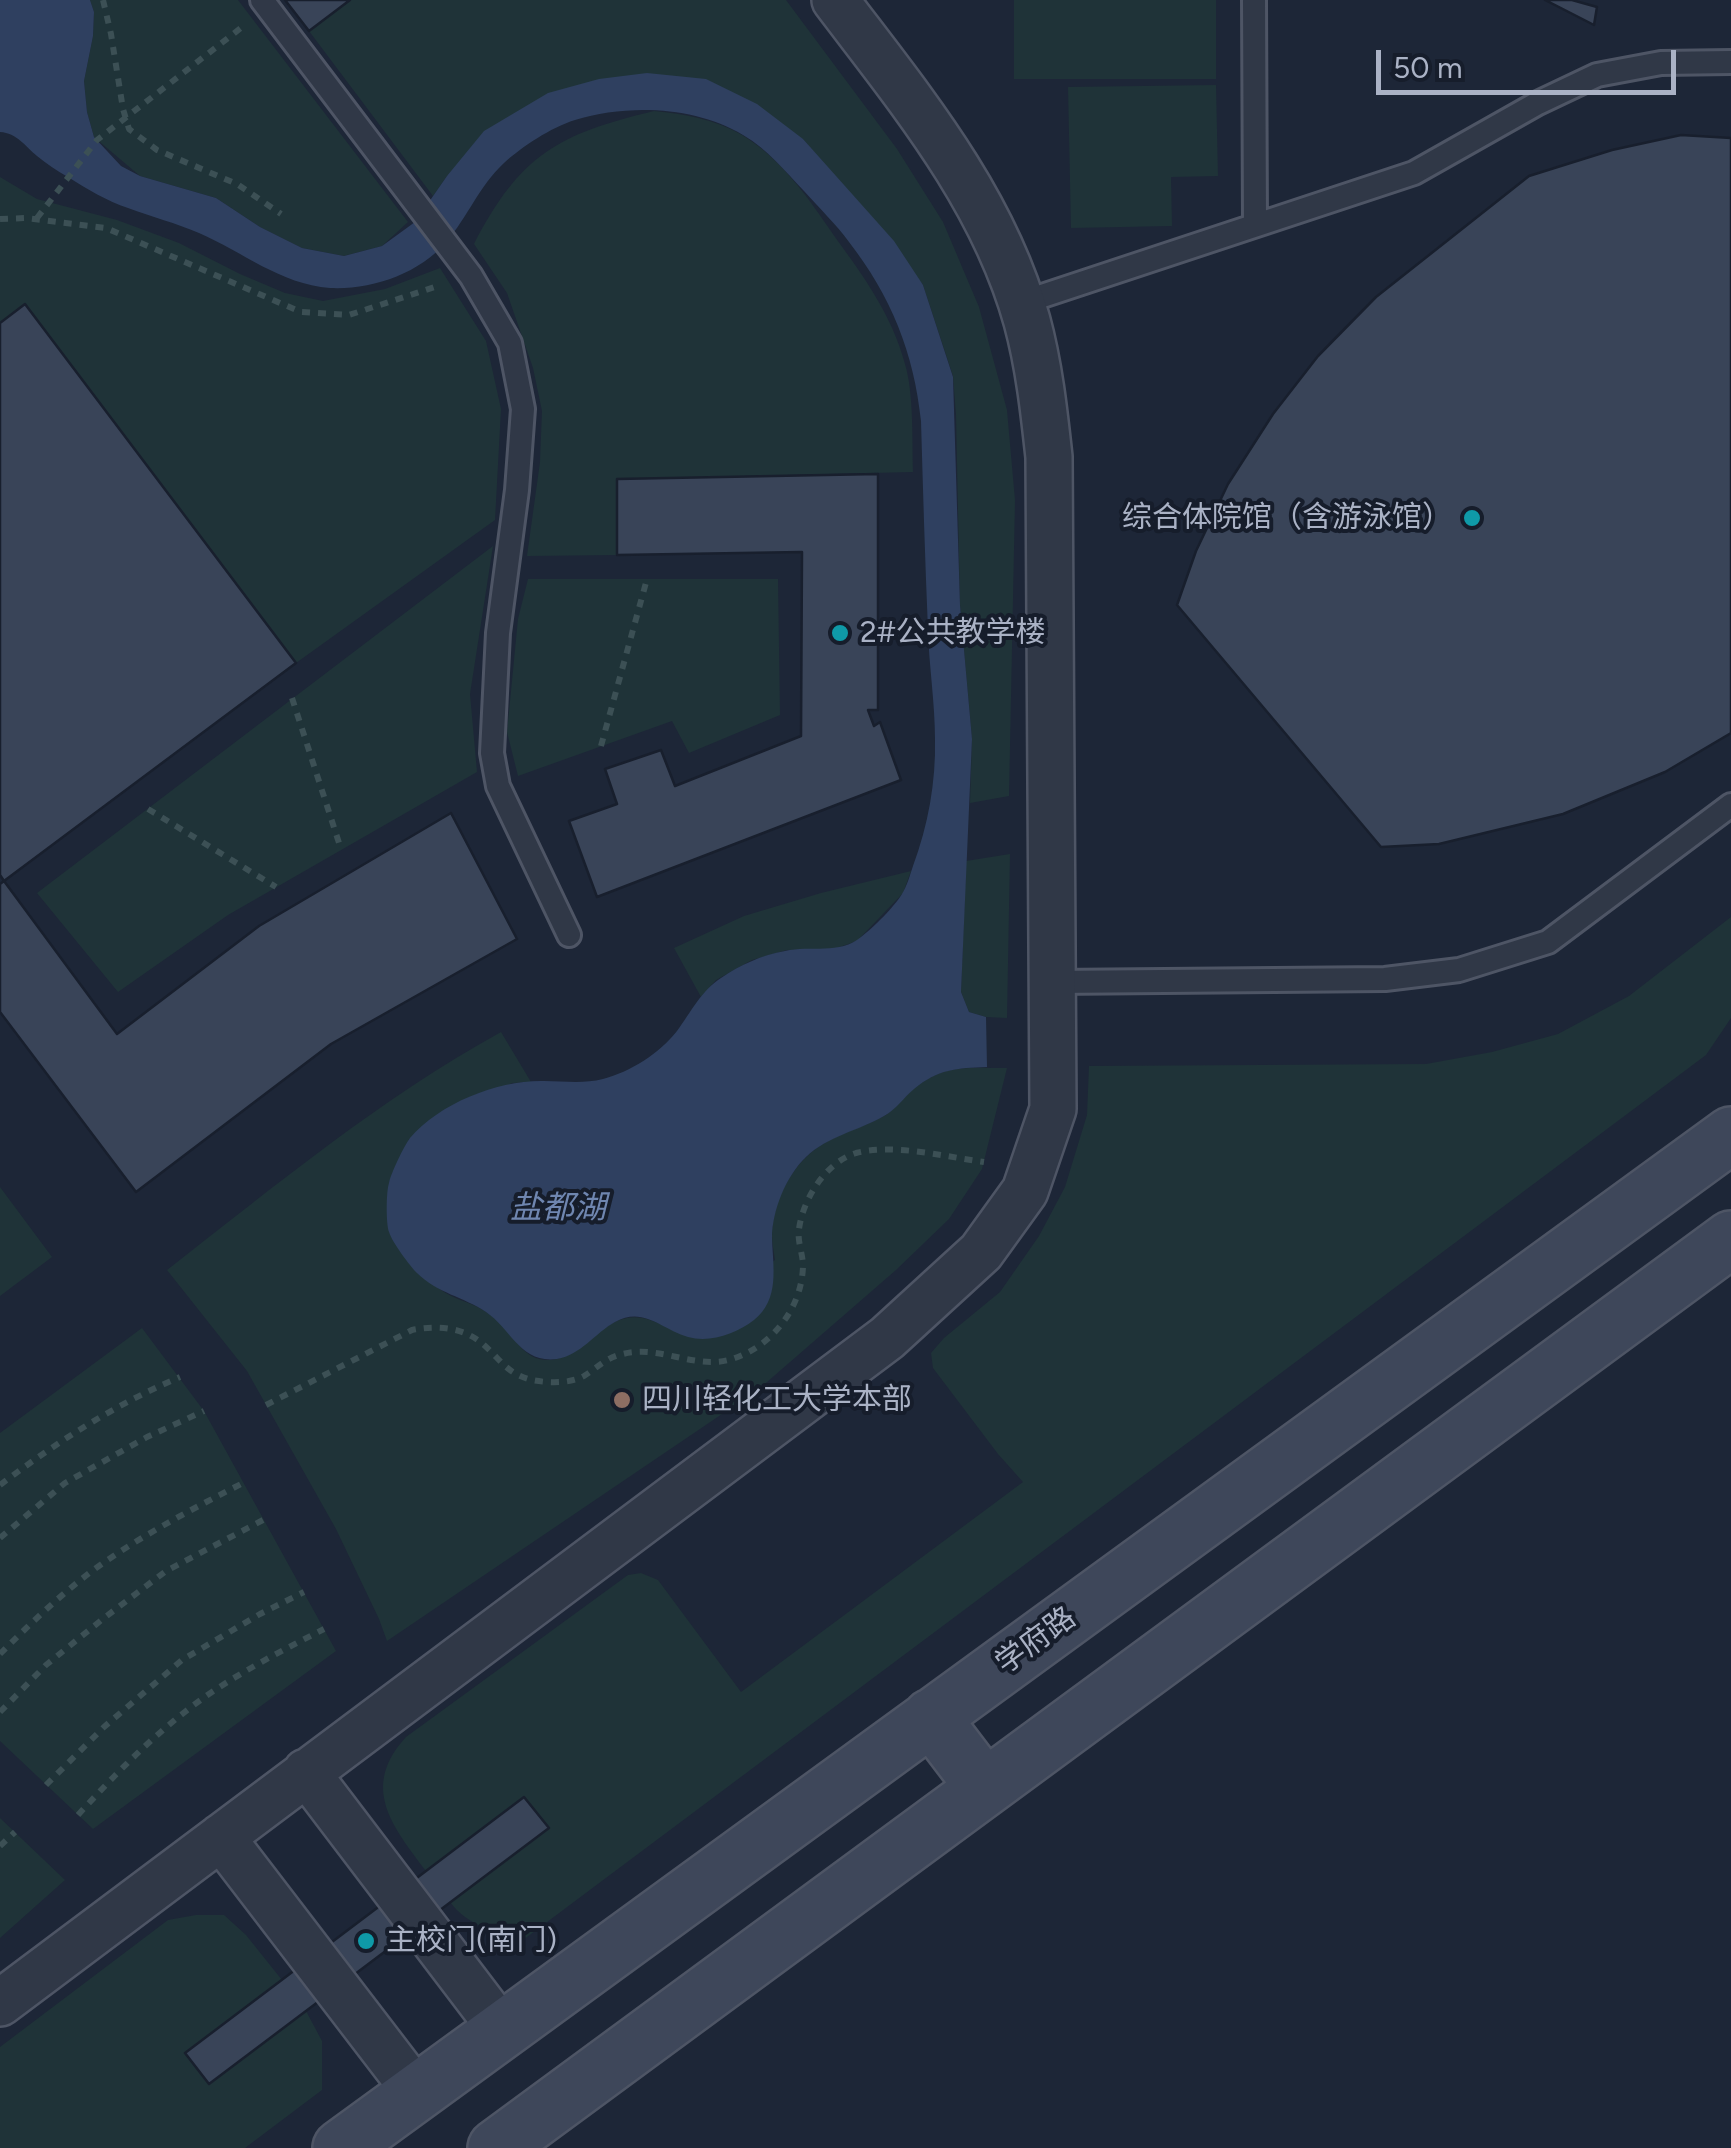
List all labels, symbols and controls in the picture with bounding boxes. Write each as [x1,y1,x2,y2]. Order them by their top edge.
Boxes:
scale bar [1381,30,1681,92]
text: 50 m [1393,49,1462,86]
place label: 综合体院馆（含游泳馆） [1122,500,1452,536]
marker: 综合体院馆（含游泳馆） [1461,507,1483,529]
place label: 2#公共教学楼 [860,615,1046,651]
marker: 2#公共教学楼 [829,622,851,644]
water label: 盐都湖 [510,1190,606,1228]
place label: 四川轻化工大学本部 [642,1382,912,1418]
marker: 四川轻化工大学本部 [611,1389,633,1411]
street label: 学府路 [989,1600,1083,1682]
place label: 主校门(南门) [386,1923,557,1959]
marker: 主校门(南门) [355,1930,377,1952]

